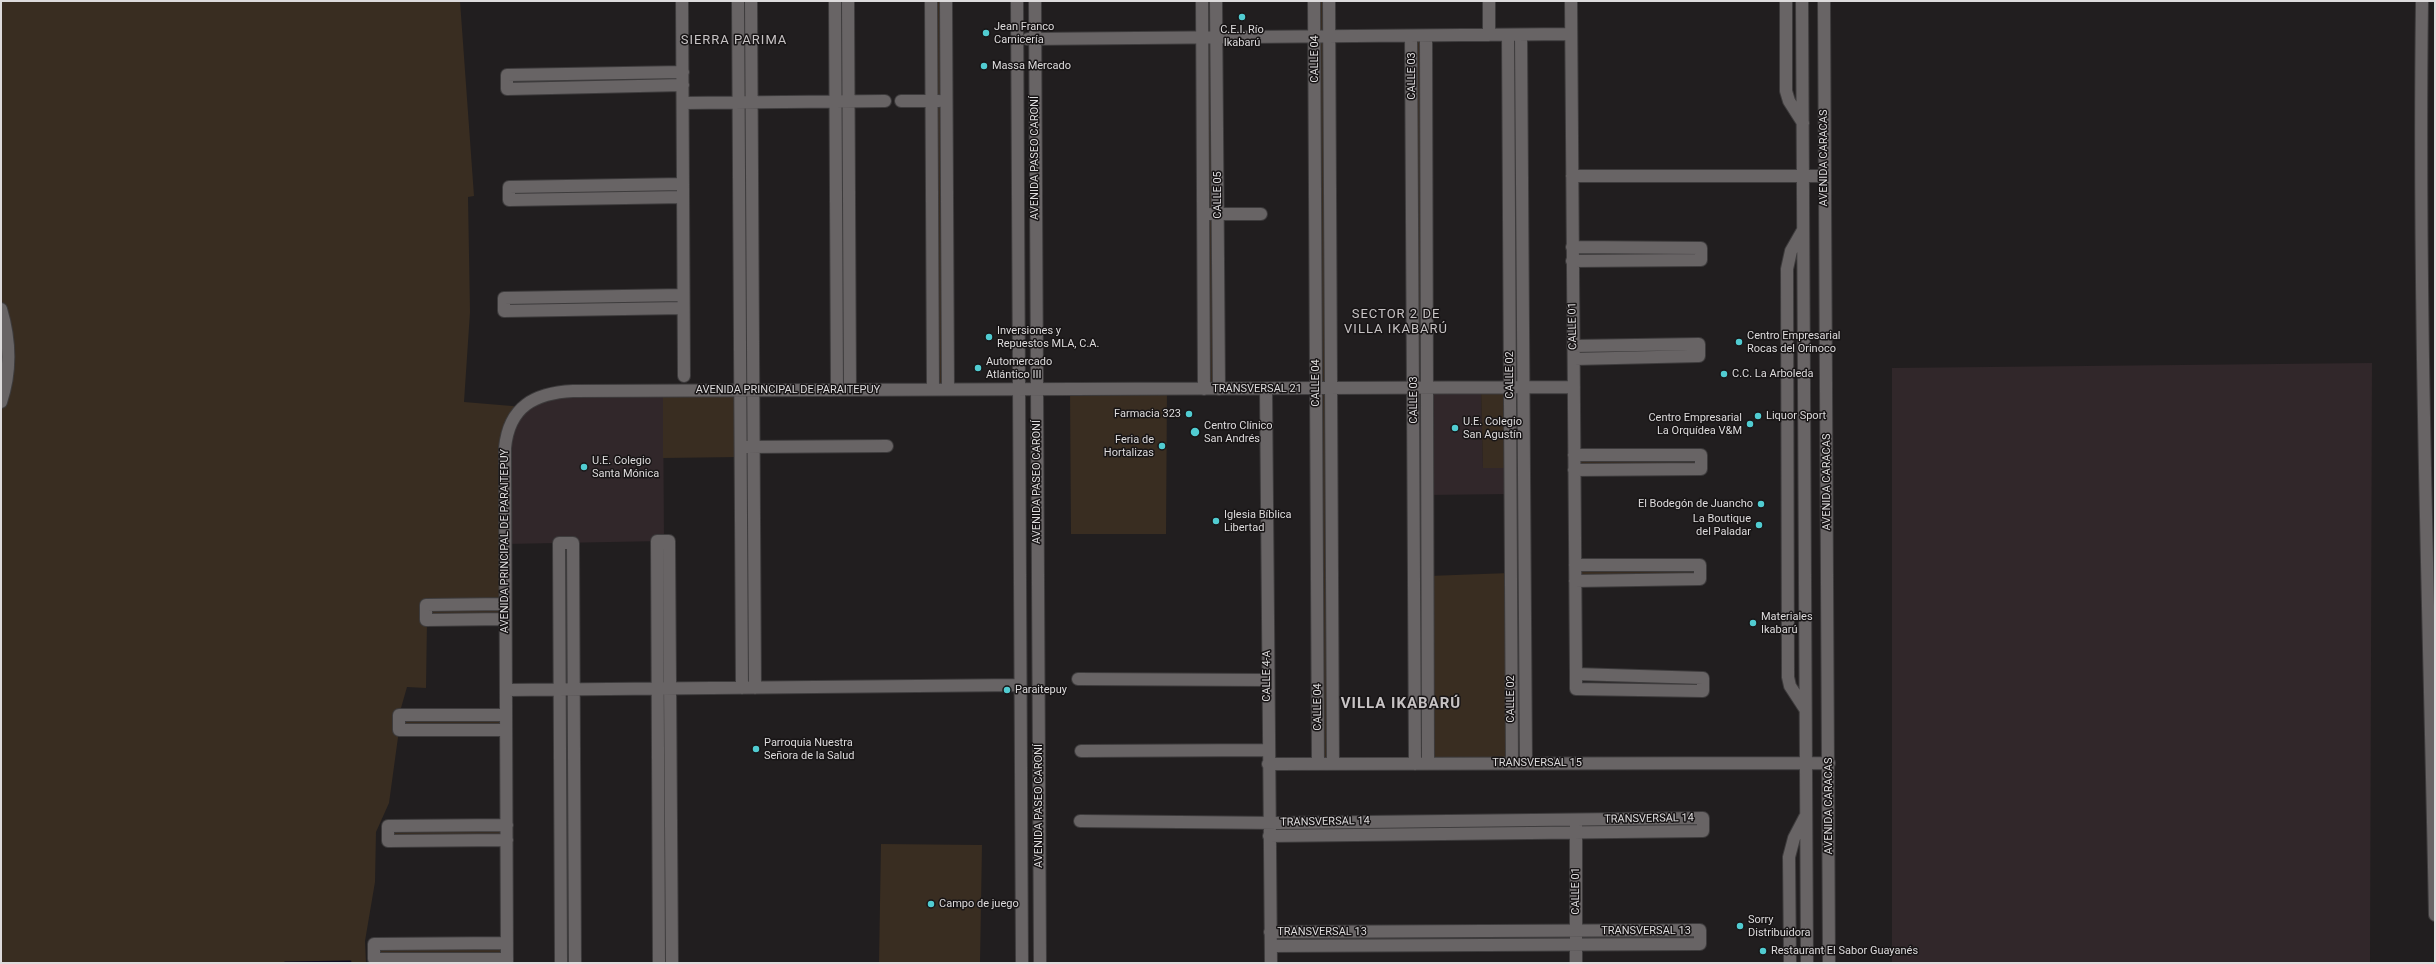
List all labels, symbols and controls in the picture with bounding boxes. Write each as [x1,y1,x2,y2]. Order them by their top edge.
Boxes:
marker: C.E.I. Río Ikabarú [1237,12,1247,22]
place label: Jean Franco Carnicería [994,20,1054,46]
place label: C.E.I. Río Ikabarú [1220,23,1264,49]
marker: Jean Franco Carnicería [981,28,991,38]
district label: SIERRA PARIMA [681,33,787,49]
street label: CALLE 04 [1308,35,1322,83]
street label: CALLE 03 [1405,52,1419,100]
place label: Massa Mercado [992,59,1071,73]
marker: Massa Mercado [979,61,989,71]
street label: AVENIDA PASEO CARONÍ [1028,96,1042,220]
street label: AVENIDA CARACAS [1817,110,1831,206]
street label: CALLE 05 [1211,171,1225,219]
street label: CALLE 01 [1566,302,1580,350]
district label: SECTOR 2 DE VILLA IKABARÚ [1344,307,1448,338]
place label: Inversiones y Repuestos MLA, C.A. [997,324,1099,350]
place label: Centro Empresarial Rocas del Orinoco [1747,329,1841,355]
marker: Inversiones y Repuestos MLA, C.A. [984,332,994,342]
marker: Centro Empresarial Rocas del Orinoco [1734,337,1744,347]
street label: CALLE 02 [1503,351,1517,399]
place label: Automercado Atlántico III [986,355,1052,381]
street label: CALLE 04 [1309,359,1323,407]
marker: Automercado Atlántico III [973,363,983,373]
place label: C.C. La Arboleda [1732,367,1814,381]
marker: C.C. La Arboleda [1719,369,1729,379]
street label: CALLE 03 [1407,376,1421,424]
street label: TRANSVERSAL 21 [1212,382,1302,396]
street label: AVENIDA PRINCIPAL DE PARAITEPUY [696,383,880,397]
place label: Farmacia 323 [1114,407,1181,421]
marker: Farmacia 323 [1184,409,1194,419]
place label: Liquor Sport [1766,409,1826,423]
place label: Centro Empresarial La Orquídea V&M [1648,411,1742,437]
marker: Liquor Sport [1753,411,1763,421]
place label: U.E. Colegio San Agustín [1463,415,1522,441]
place label: Centro Clínico San Andrés [1204,419,1273,445]
marker: Centro Empresarial La Orquídea V&M [1745,419,1755,429]
street label: AVENIDA PASEO CARONÍ [1030,420,1044,544]
marker: U.E. Colegio San Agustín [1450,423,1460,433]
marker: Centro Clínico San Andrés [1189,426,1201,438]
place label: Feria de Hortalizas [1104,433,1154,459]
street label: AVENIDA CARACAS [1820,434,1834,530]
marker: Feria de Hortalizas [1157,441,1167,451]
street label: AVENIDA PRINCIPAL DE PARAITEPUY [498,449,512,633]
place label: U.E. Colegio Santa Mónica [592,454,659,480]
marker: U.E. Colegio Santa Mónica [579,462,589,472]
place label: El Bodegón de Juancho [1638,497,1753,511]
marker: El Bodegón de Juancho [1756,499,1766,509]
place label: Iglesia Bíblica Libertad [1224,508,1292,534]
place label: La Boutique del Paladar [1693,512,1751,538]
marker: Iglesia Bíblica Libertad [1211,516,1221,526]
marker: La Boutique del Paladar [1754,520,1764,530]
place label: Materiales Ikabarú [1761,610,1813,636]
marker: Materiales Ikabarú [1748,618,1758,628]
street label: CALLE 4-A [1260,650,1274,702]
street label: CALLE 02 [1504,675,1518,723]
place label: Paraitepuy [1015,683,1067,697]
street label: CALLE 04 [1311,683,1325,731]
marker: Paraitepuy [1002,685,1012,695]
district label: VILLA IKABARÚ [1341,695,1461,713]
place label: Parroquia Nuestra Señora de la Salud [764,736,855,762]
marker: Parroquia Nuestra Señora de la Salud [751,744,761,754]
street label: AVENIDA PASEO CARONÍ [1032,744,1046,868]
street label: TRANSVERSAL 15 [1492,756,1582,770]
street label: AVENIDA CARACAS [1822,758,1836,854]
street label: TRANSVERSAL 14 [1604,812,1694,826]
street label: TRANSVERSAL 14 [1280,815,1370,829]
street label: CALLE 01 [1569,867,1583,915]
place label: Campo de juego [939,897,1019,911]
marker: Campo de juego [926,899,936,909]
place label: Sorry Distribuidora [1748,913,1810,939]
marker: Sorry Distribuidora [1735,921,1745,931]
street label: TRANSVERSAL 13 [1601,924,1691,938]
street label: TRANSVERSAL 13 [1277,925,1367,939]
place label: Restaurant El Sabor Guayanés [1771,944,1918,958]
marker: Restaurant El Sabor Guayanés [1758,946,1768,956]

